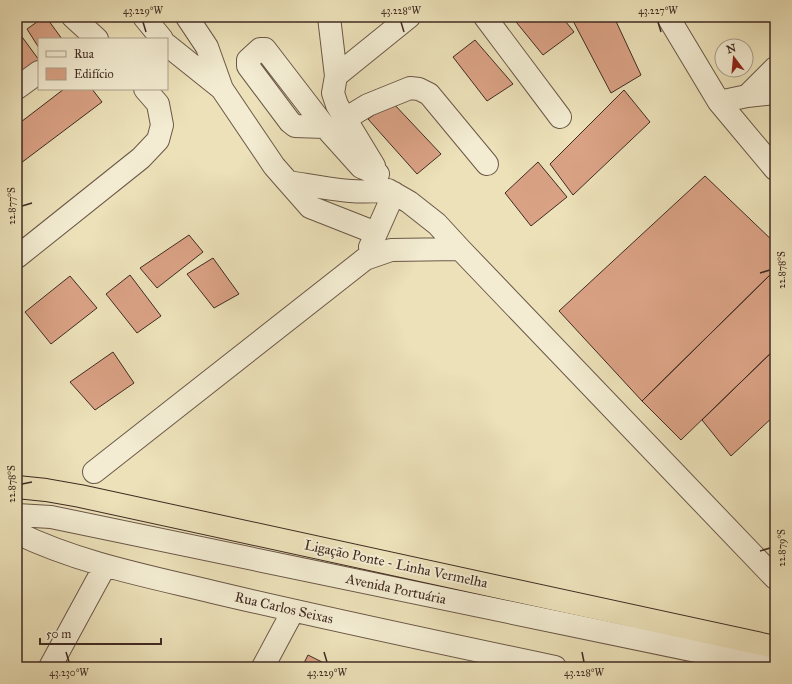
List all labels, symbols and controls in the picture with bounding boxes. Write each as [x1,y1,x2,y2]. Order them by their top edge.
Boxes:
text: 43.229°W [123,5,163,17]
text: 43.228°W [381,5,421,17]
text: 43.227°W [638,5,678,17]
legend [38,38,168,90]
north arrow [714,38,754,78]
text: N [725,41,738,56]
text: Rua [74,47,95,61]
text: Edifício [74,67,114,81]
text: 22.877°S [6,187,18,225]
text: 22.878°S [776,251,788,289]
text: 22.878°S [6,465,18,503]
text: 22.879°S [776,529,788,567]
street label: Ligação Ponte - Linha Vermelha [303,536,489,592]
street label: Avenida Portuária [343,570,448,608]
street label: Rua Carlos Seixas [233,588,335,628]
scale bar [40,620,161,646]
text: 50 m [46,627,71,641]
text: 43.230°W [49,667,89,679]
text: 43.229°W [307,667,347,679]
text: 43.228°W [564,667,604,679]

